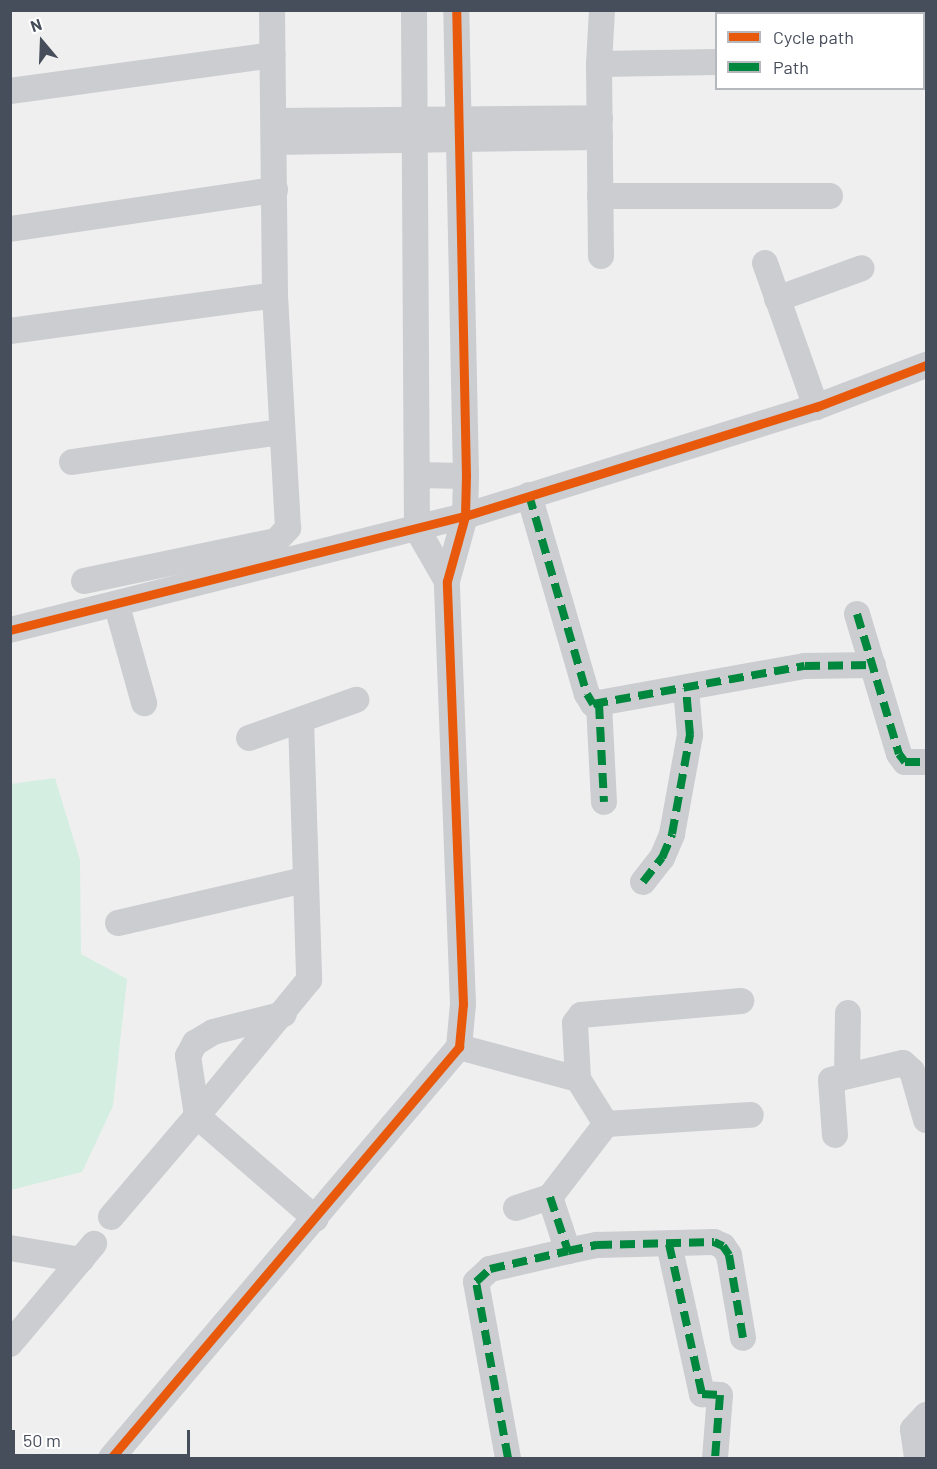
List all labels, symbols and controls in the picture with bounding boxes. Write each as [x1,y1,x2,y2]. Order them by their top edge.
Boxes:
north arrow [12,12,72,72]
legend [715,12,925,90]
text: N [28,14,44,35]
text: Cycle path [773,26,854,48]
text: Path [773,56,809,78]
scale bar [15,1418,194,1456]
text: 50 m [23,1429,61,1451]

